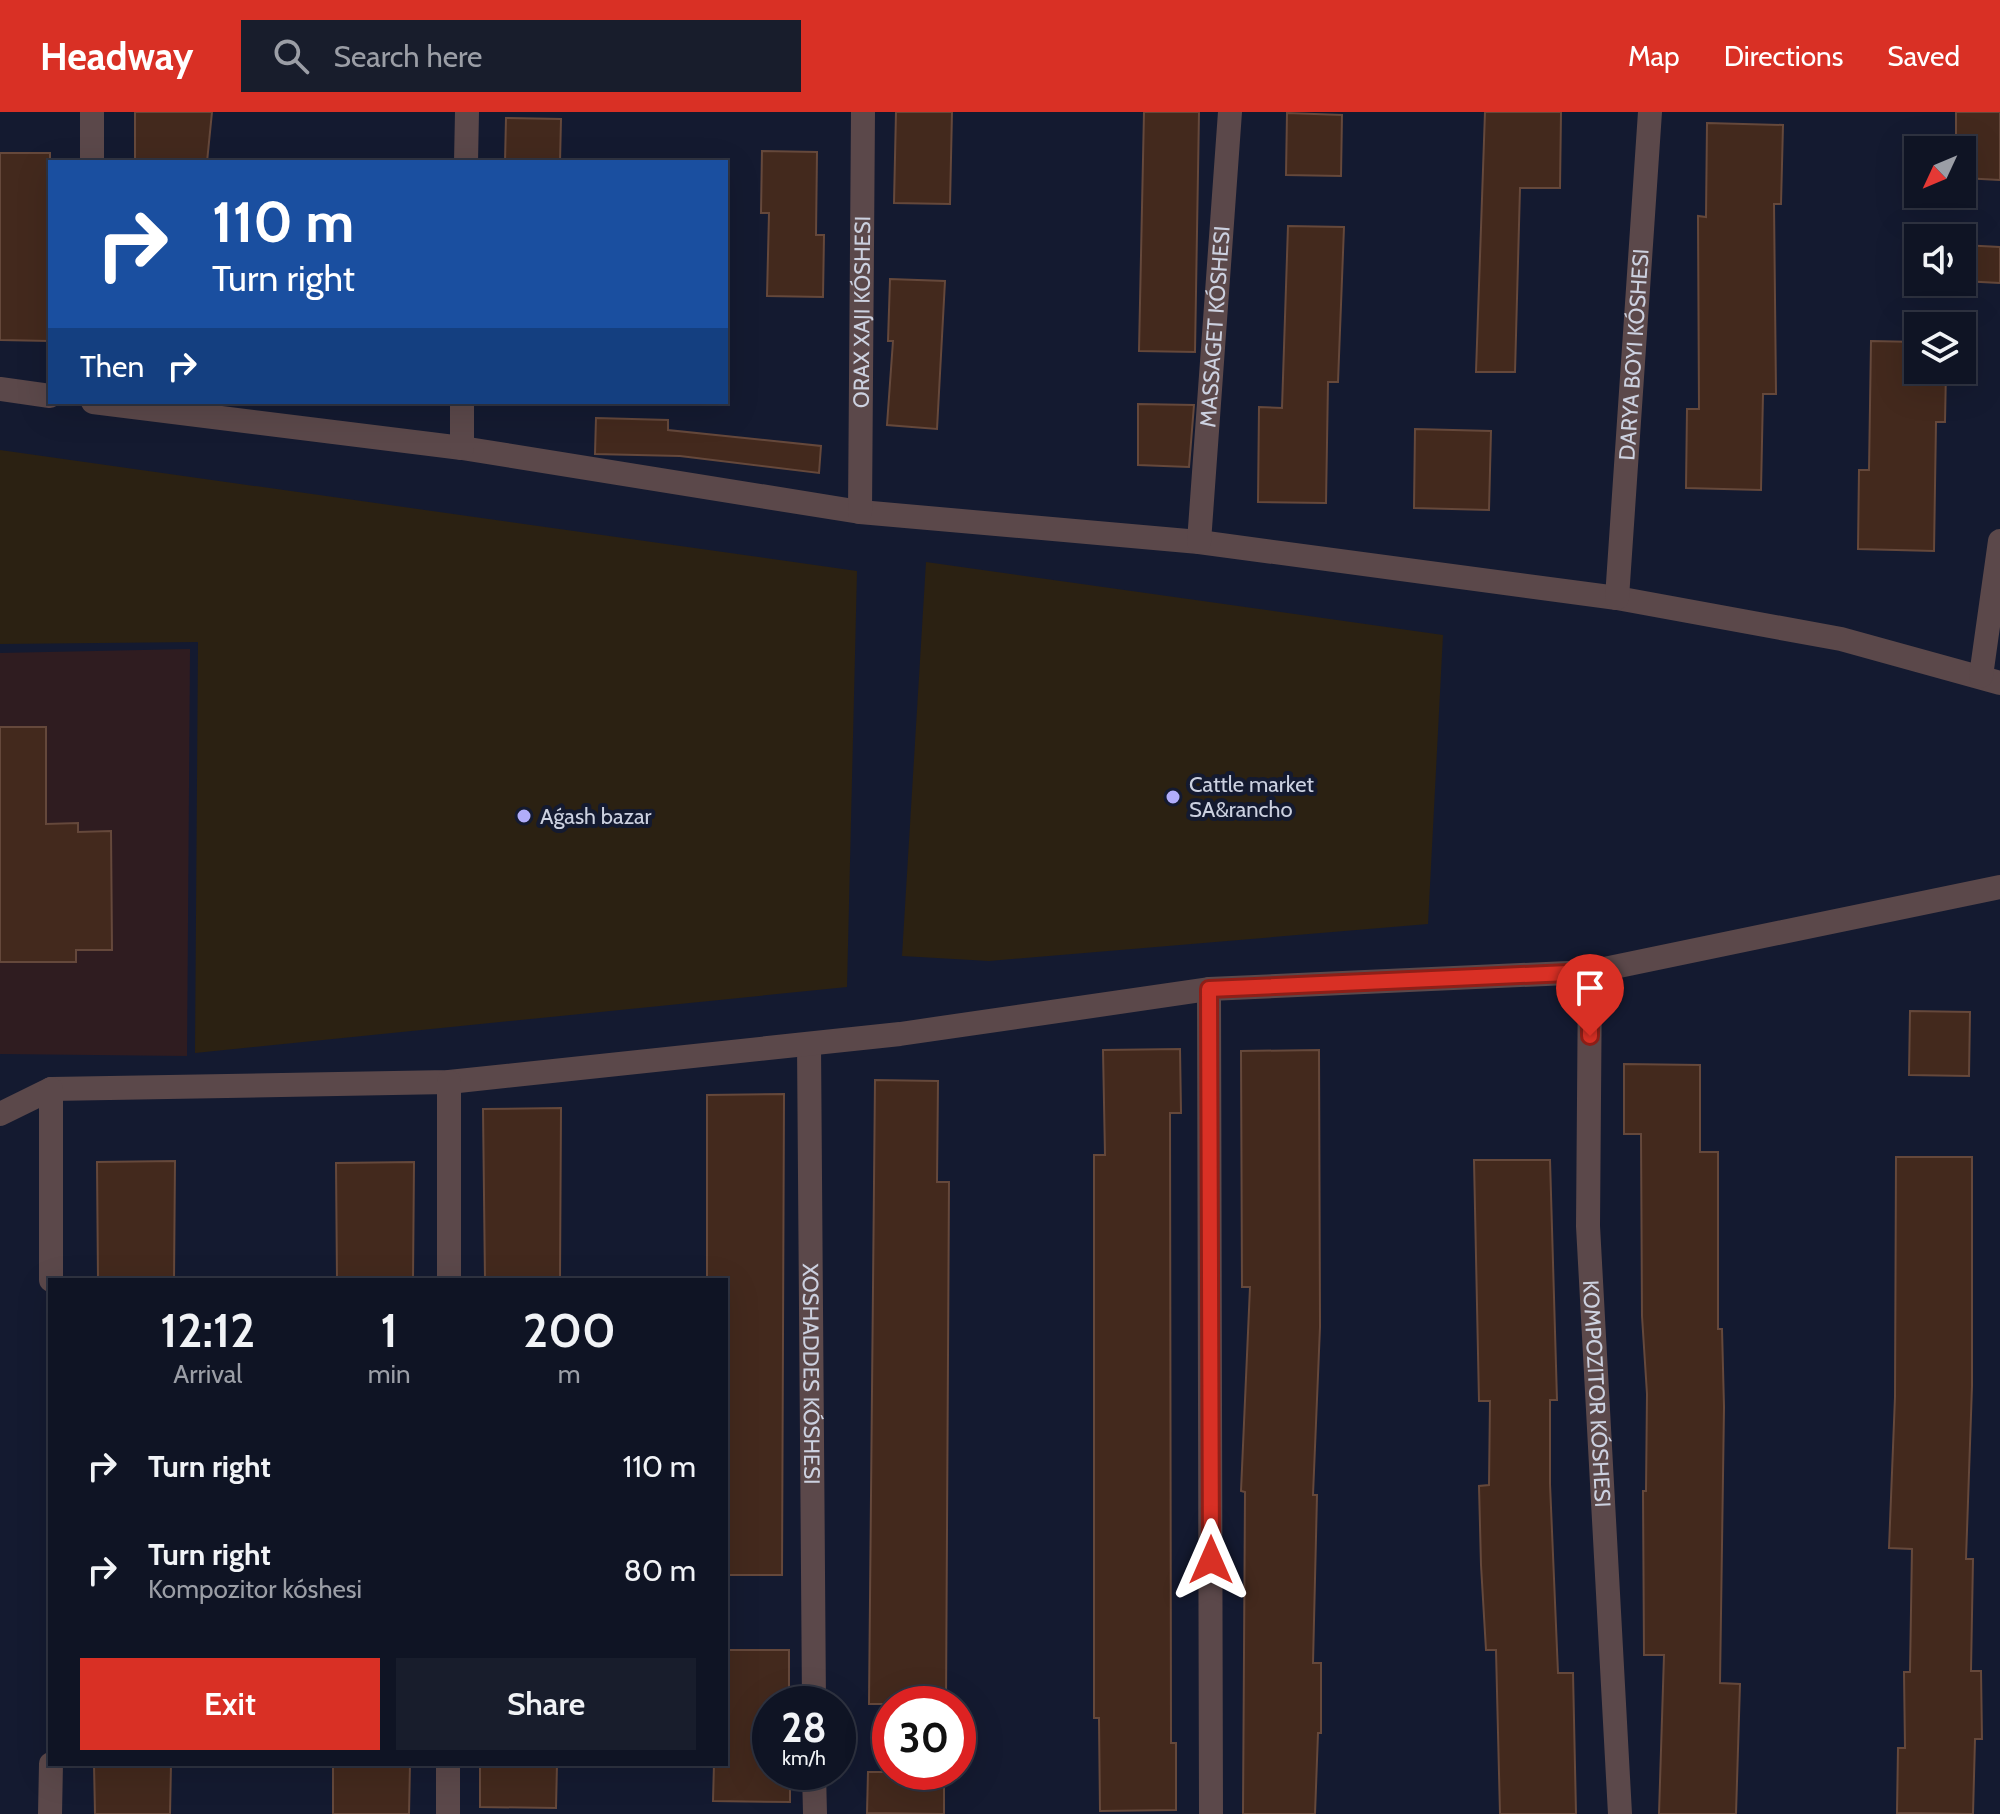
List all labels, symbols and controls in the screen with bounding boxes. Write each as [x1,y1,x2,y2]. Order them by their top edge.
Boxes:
search box [241,20,801,92]
text: Headway [40,33,193,80]
icon: search [269,34,313,78]
text: Search here [333,38,482,75]
text: Map [1628,39,1680,73]
text: Directions [1724,39,1843,73]
text: Saved [1887,39,1960,73]
north arrow [1904,136,1976,208]
map controls [1904,136,1976,384]
text: 110 m [212,188,354,256]
icon: right [80,192,184,296]
street label: ORAX XAJI KÓSHESI [847,216,876,408]
button: sound [1904,224,1976,296]
street label: MASSAGET KÓSHESI [1194,225,1235,428]
street label: DARYA BOYI KÓSHESI [1613,248,1654,461]
text: Turn right [212,256,355,300]
button: layers [1904,312,1976,384]
icon: right [160,344,204,388]
text: Then [80,348,144,385]
place label: Cattle market SA&rancho [1189,771,1314,823]
marker: Cattle market SA&rancho [1164,788,1182,806]
place label: Aǵash bazar [540,803,652,830]
marker: Aǵash bazar [515,807,533,825]
pin [1556,954,1624,1036]
icon: arrive [1568,966,1612,1010]
street label: XOSHADDES KÓSHESI [797,1263,826,1485]
street label: KOMPOZITOR KÓSHESI [1577,1279,1617,1508]
text: 12:12 [160,1301,255,1359]
text: 1 [381,1301,398,1359]
text: 200 [523,1301,616,1359]
text: Arrival [173,1358,242,1390]
text: min [368,1358,411,1390]
text: m [558,1358,581,1390]
icon: right [80,1444,124,1488]
text: Turn right [148,1448,271,1485]
text: 110 m [622,1448,696,1485]
position arrow [1169,1518,1253,1602]
text: Turn right [148,1536,271,1573]
icon: right [80,1548,124,1592]
text: 80 m [624,1552,696,1589]
text: Kompozitor kóshesi [148,1573,362,1605]
button: Exit [80,1658,380,1750]
button: Share [396,1658,696,1750]
speed limit sign: 30 [872,1686,976,1790]
text: 28 [781,1703,827,1752]
text: km/h [782,1746,826,1770]

